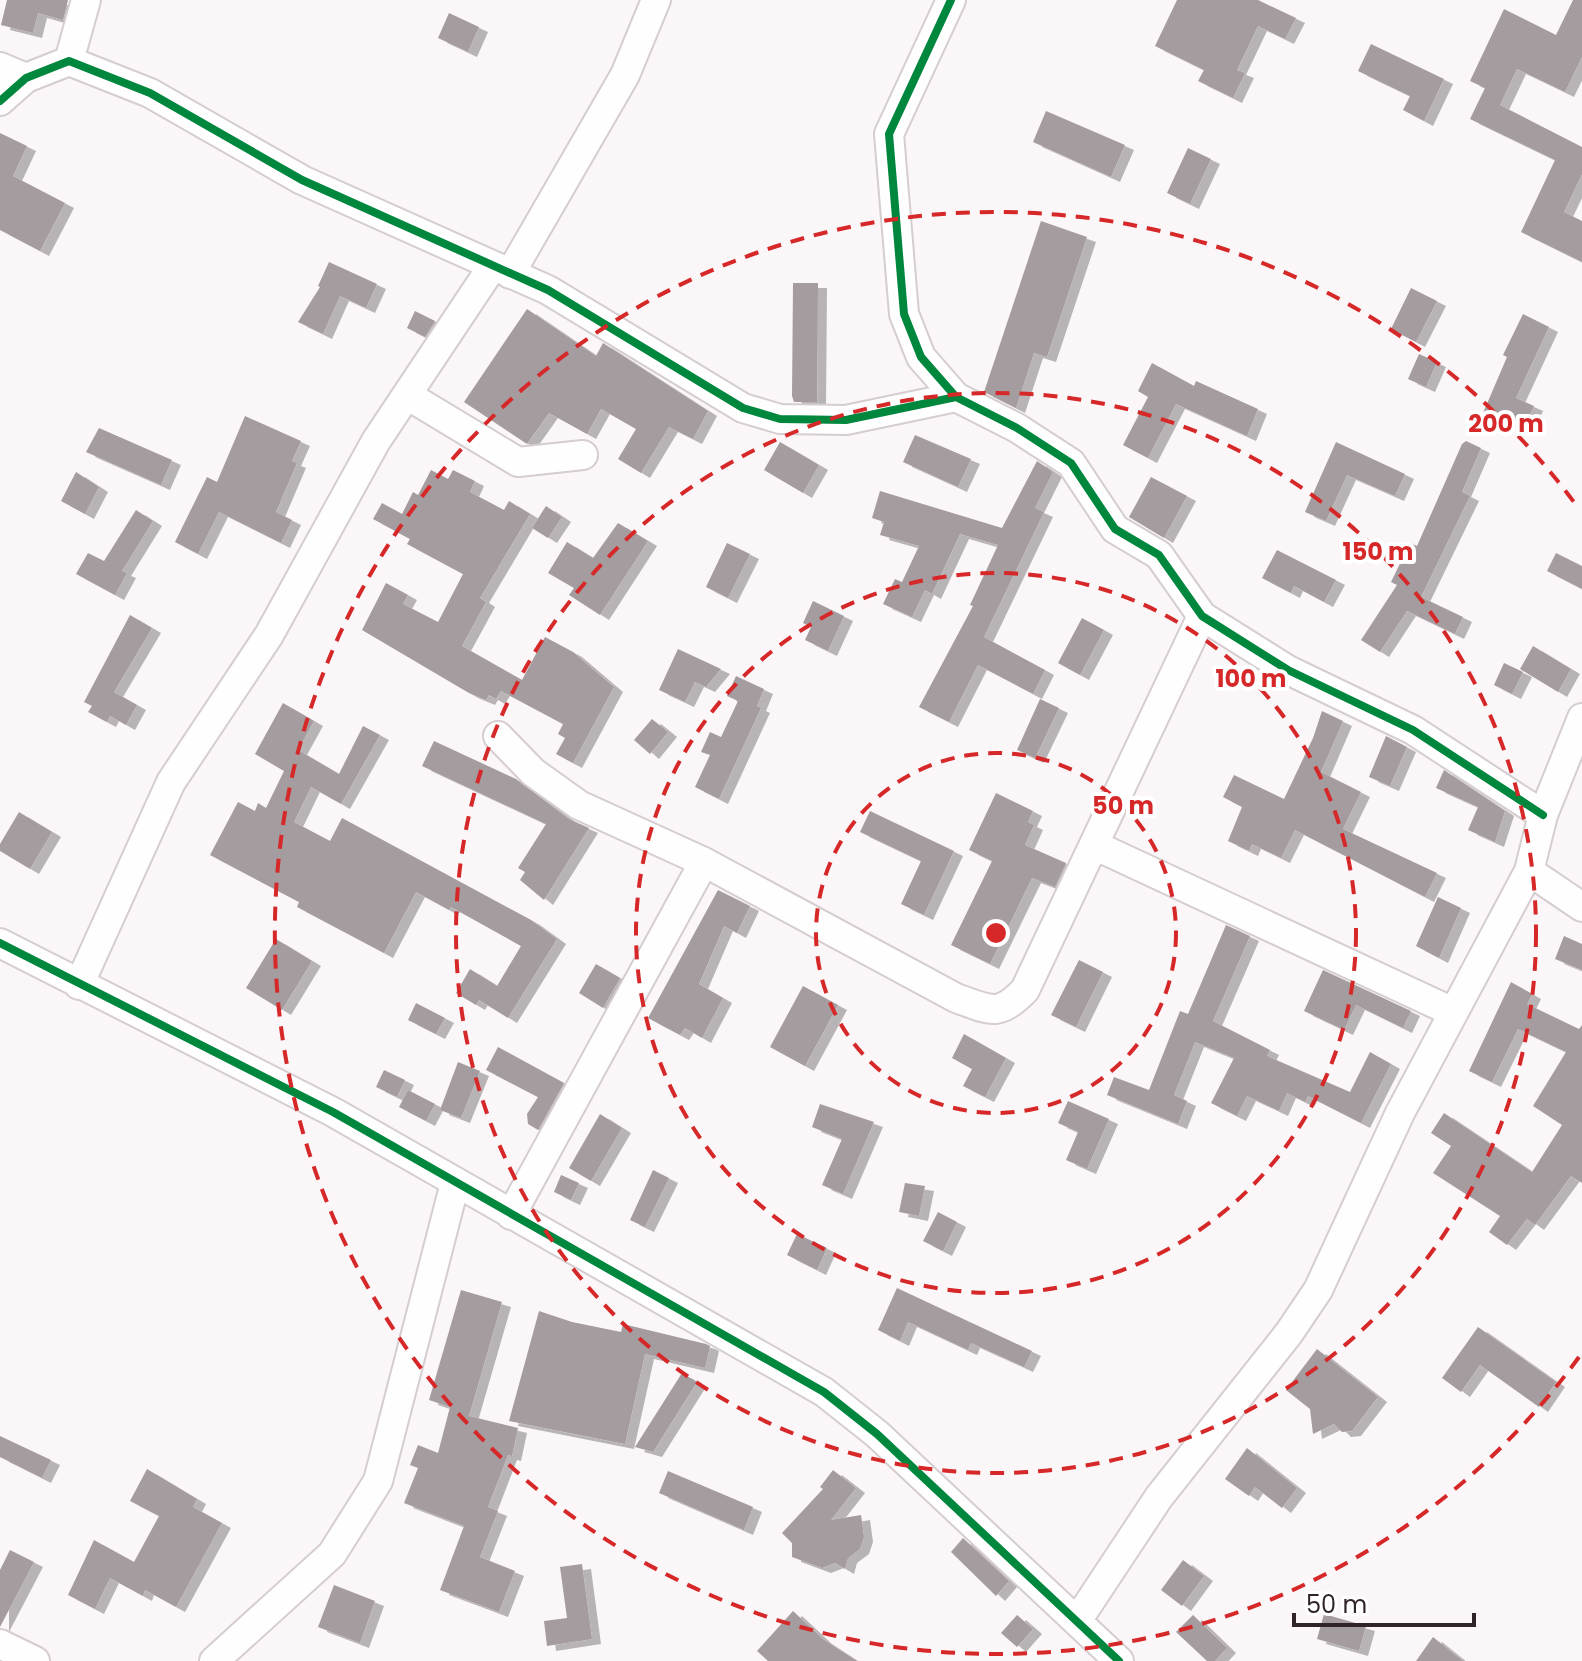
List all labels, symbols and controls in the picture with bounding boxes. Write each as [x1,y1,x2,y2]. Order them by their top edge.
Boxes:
text: 200 m [1468,407,1544,440]
text: 150 m [1343,535,1413,568]
text: 100 m [1216,662,1286,695]
text: 50 m [1092,789,1154,822]
centre of rings [982,919,1010,947]
scale bar [1294,1577,1474,1627]
text: 50 m [1306,1588,1367,1621]

